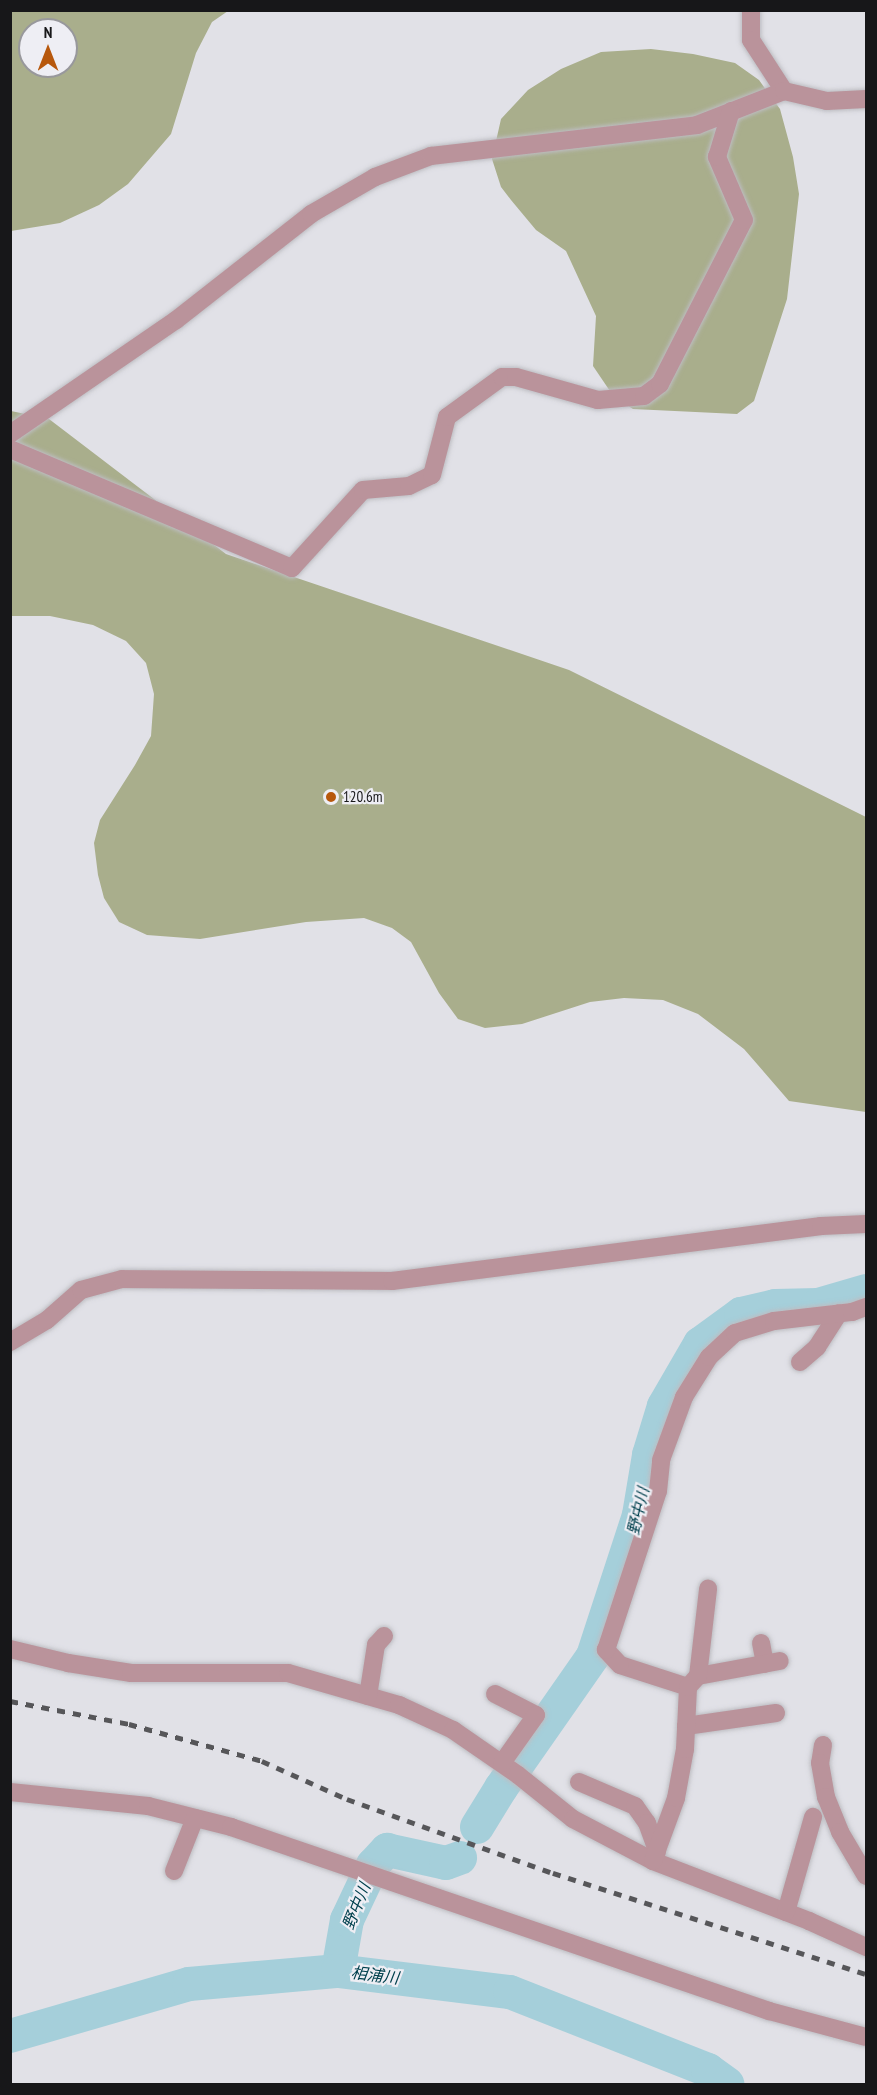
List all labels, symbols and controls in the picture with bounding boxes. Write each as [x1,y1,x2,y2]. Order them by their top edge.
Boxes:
north arrow [18,18,78,78]
text: N [44,22,52,42]
place label: 120.6m [343,788,382,806]
marker: 120.6m [324,790,338,804]
water label: 野中川 [623,1485,653,1537]
water label: 野中川 [338,1880,374,1932]
water label: 相浦川 [350,1963,400,1987]

